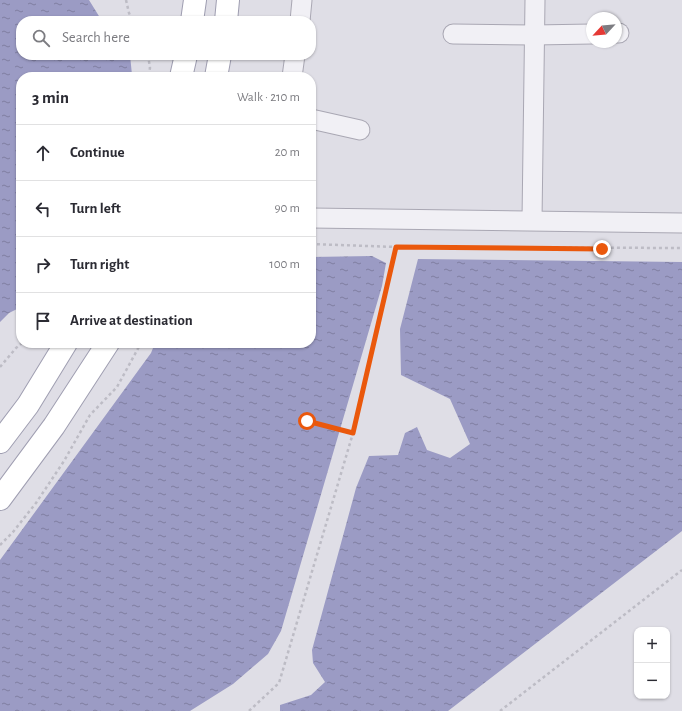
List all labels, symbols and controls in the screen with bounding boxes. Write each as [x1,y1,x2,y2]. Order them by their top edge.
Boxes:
north arrow [586,12,622,48]
search box [16,16,316,60]
icon: search [30,27,52,49]
text: Search here [62,30,130,45]
text: 3 min [32,89,69,106]
text: Walk · 210 m [237,91,300,104]
icon: ahead [32,142,54,164]
text: Continue [70,145,125,160]
text: 20 m [275,146,300,159]
icon: left [32,198,54,220]
text: Turn left [70,201,121,216]
text: 90 m [274,202,300,215]
route end [593,240,611,258]
icon: right [32,254,54,276]
text: Turn right [70,257,129,272]
text: 100 m [269,258,300,271]
icon: arrive [32,310,54,332]
text: Arrive at destination [70,313,193,328]
route start [298,412,316,430]
map controls [634,627,670,699]
button: + [634,627,670,663]
button: − [634,663,670,699]

